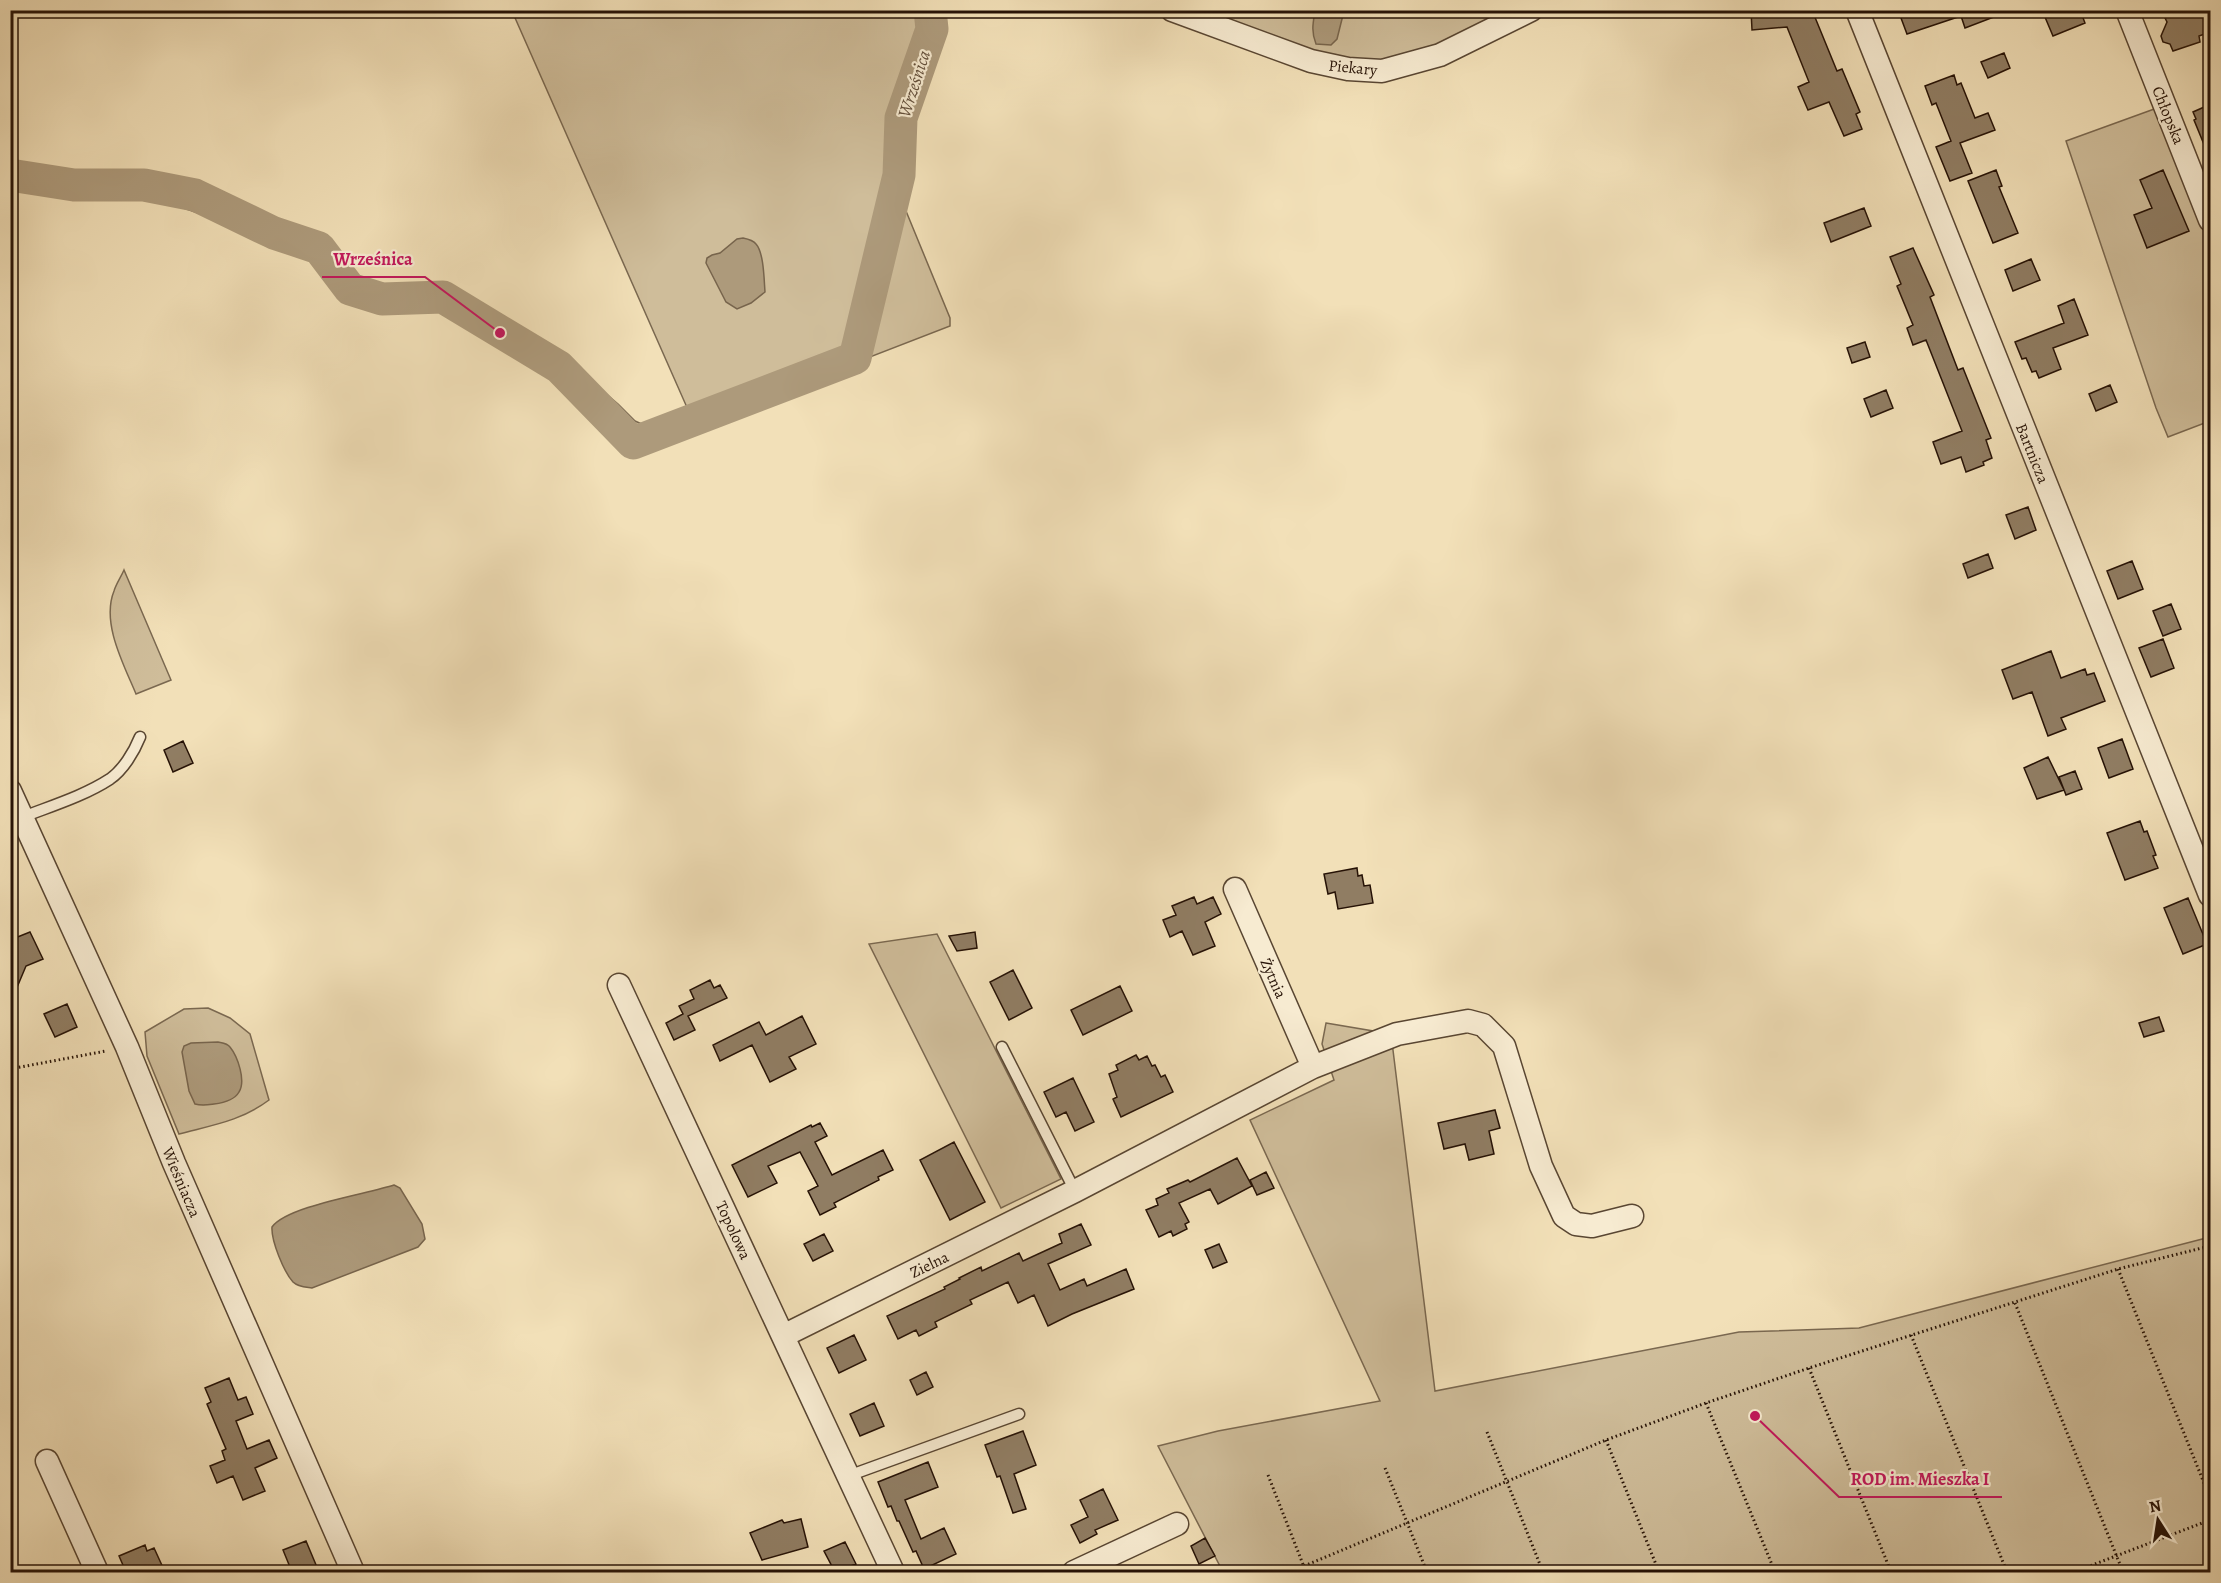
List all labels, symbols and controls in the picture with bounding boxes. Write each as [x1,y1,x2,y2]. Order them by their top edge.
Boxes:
water label: Wrześnica [892,47,936,121]
street label: Piekary [1327,54,1379,82]
street label: Chłopska [2146,83,2190,148]
callout: Wrześnica [322,241,425,277]
text: Wrześnica [332,247,413,271]
street label: Bartnicza [2010,420,2054,487]
street label: Żytnia [1255,955,1292,1003]
street label: Wieśniacza [156,1143,206,1222]
street label: Topolowa [710,1198,756,1264]
street label: Zielna [906,1246,953,1284]
callout: ROD im. Mieszka I [1839,1461,2002,1497]
text: ROD im. Mieszka I [1851,1467,1989,1491]
north arrow [2128,1490,2188,1550]
text: N [2147,1494,2163,1518]

